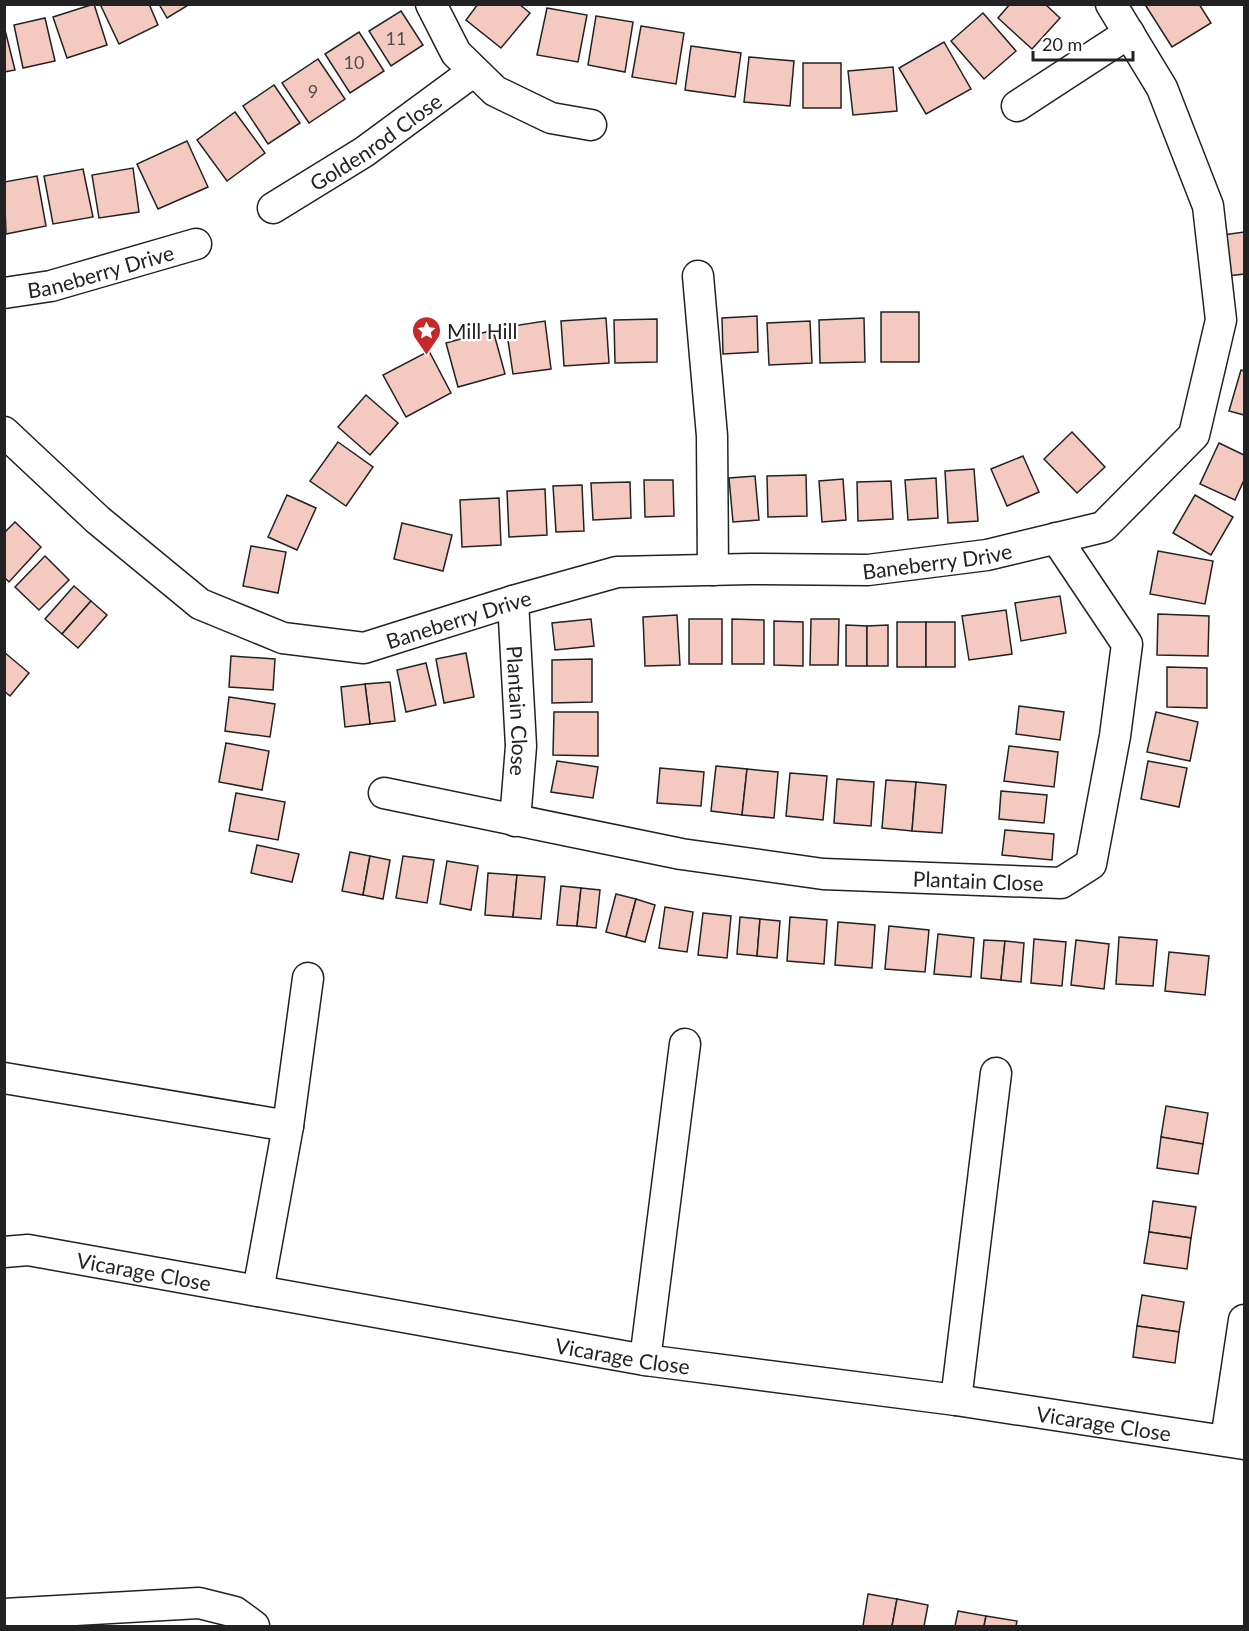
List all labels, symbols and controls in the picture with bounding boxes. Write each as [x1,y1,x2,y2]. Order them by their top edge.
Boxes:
scale bar [1033,24,1134,62]
house number: 11 [386,27,406,49]
text: 20 m [1042,33,1082,55]
house number: 10 [344,51,364,73]
house number: 9 [308,80,318,102]
street label: Goldenrod Close [305,87,446,195]
street label: Baneberry Drive [26,239,176,302]
place icon: Mill Hill [410,314,442,356]
place label: Mill Hill [447,318,518,343]
street label: Baneberry Drive [861,537,1014,583]
street label: Baneberry Drive [383,584,534,653]
street label: Plantain Close [503,645,534,777]
street label: Plantain Close [912,865,1044,895]
street label: Vicarage Close [75,1246,213,1295]
street label: Vicarage Close [553,1332,691,1378]
street label: Vicarage Close [1035,1400,1173,1445]

